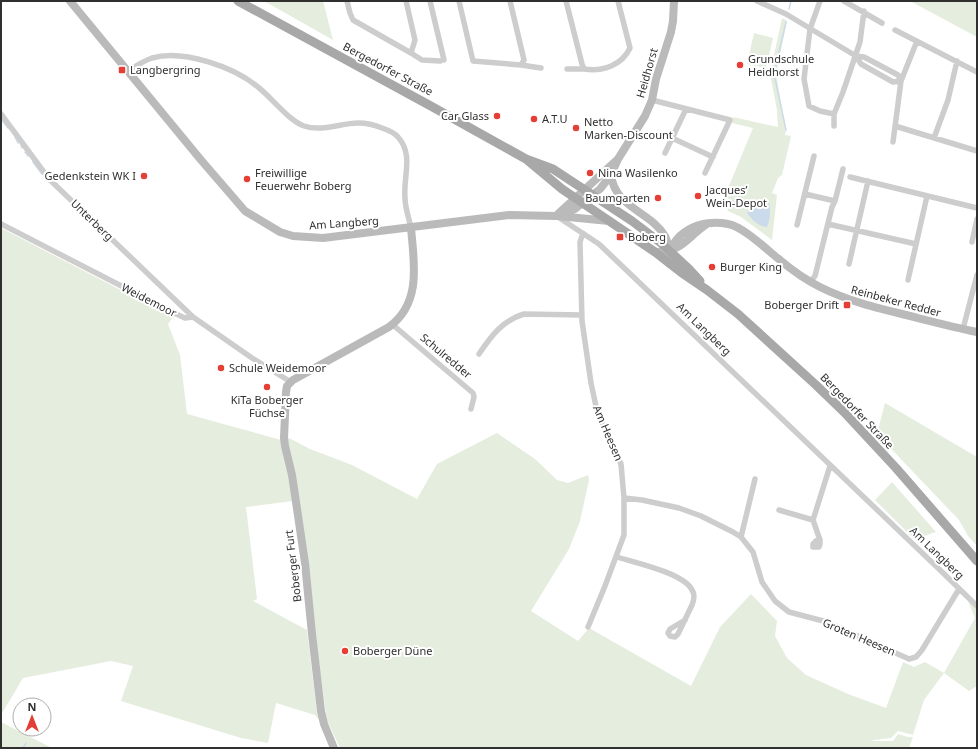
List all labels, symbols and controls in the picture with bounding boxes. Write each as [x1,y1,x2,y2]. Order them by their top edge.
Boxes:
street label: Bergedorfer Straße [341,39,436,99]
street label: Heidhorst [632,46,661,100]
place label: Grundschule Heidhorst [748,51,814,79]
marker: Grundschule Heidhorst [735,60,745,70]
place label: Langbergring [130,62,201,77]
marker: Langbergring [117,65,127,75]
place label: Car Glass [441,108,489,123]
marker: Car Glass [492,111,502,121]
place label: A.T.U [542,111,567,126]
marker: A.T.U [529,114,539,124]
place label: Netto Marken-Discount [584,114,673,142]
marker: Netto Marken-Discount [571,123,581,133]
place label: Freiwillige Feuerwehr Boberg [255,165,351,193]
place label: Nina Wasilenko [598,165,678,180]
place label: Gedenkstein WK I [45,168,136,183]
marker: Nina Wasilenko [585,168,595,178]
marker: Gedenkstein WK I [139,171,149,181]
marker: Freiwillige Feuerwehr Boberg [242,174,252,184]
place label: Jacques’ Wein-Depot [705,182,767,210]
place label: Baumgarten [585,190,650,205]
marker: Jacques’ Wein-Depot [693,191,703,201]
marker: Baumgarten [653,193,663,203]
street label: Unterberg [68,196,117,244]
street label: Am Langberg [309,213,379,232]
place label: Boberg [628,229,666,244]
marker: Boberg [615,232,625,242]
place label: Burger King [720,259,782,274]
marker: Burger King [707,262,717,272]
street label: Weidemoor [119,279,180,320]
street label: Reinbeker Redder [850,281,943,320]
place label: Boberger Drift [764,297,839,312]
street label: Am Langberg [674,299,735,358]
marker: Boberger Drift [842,300,852,310]
street label: Schulredder [418,330,475,382]
place label: Schule Weidemoor [229,360,326,375]
marker: Schule Weidemoor [216,363,226,373]
street label: Bergedorfer Straße [817,370,897,452]
marker: KiTa Boberger Füchse [262,382,272,392]
place label: KiTa Boberger Füchse [231,392,304,420]
street label: Am Heesen [590,403,627,463]
street label: Am Langberg [907,523,968,582]
street label: Boberger Furt [281,529,304,603]
street label: Groten Heesen [821,614,898,659]
place label: Boberger Düne [353,643,432,658]
marker: Boberger Düne [340,646,350,656]
north arrow [12,697,52,737]
text: N [28,699,36,714]

